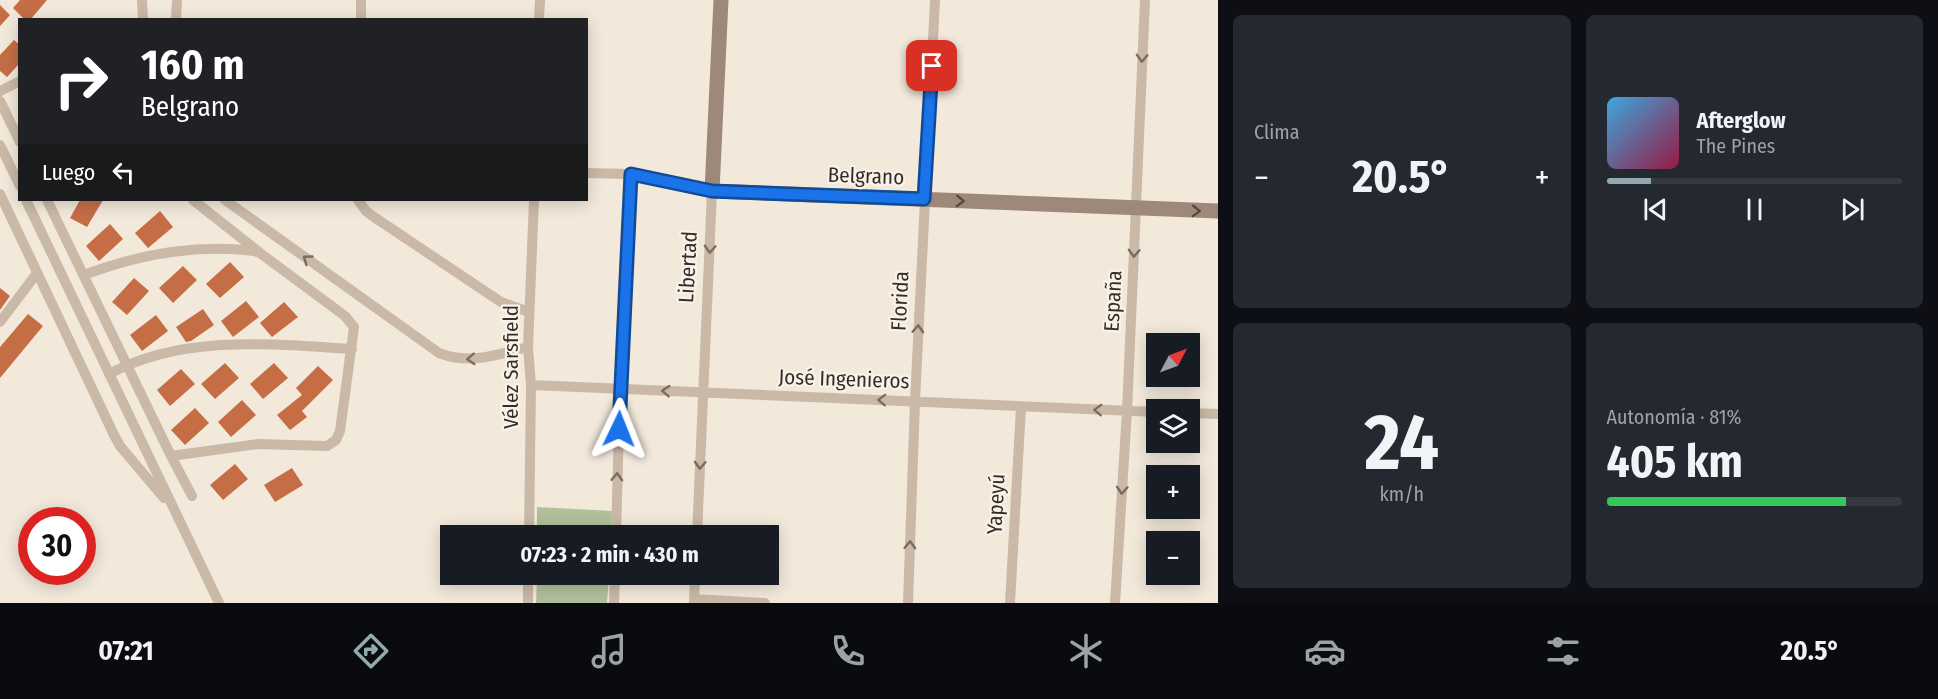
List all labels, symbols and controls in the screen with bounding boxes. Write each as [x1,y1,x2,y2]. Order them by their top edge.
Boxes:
text: 160 m [141,40,244,90]
pin [906,40,957,91]
icon: right [42,42,120,120]
icon: arrive [915,49,948,82]
one-way arrow [1136,54,1149,63]
text: Belgrano [141,91,239,123]
text: Afterglow [1697,107,1786,134]
text: Clima [1254,120,1299,144]
text: The Pines [1697,134,1775,158]
text: 20.5° [1352,150,1451,204]
icon: left [107,156,140,189]
text: − [1254,158,1269,198]
text: + [1534,158,1549,198]
text: Luego [42,159,95,186]
street label: Belgrano [827,162,905,190]
icon: previous [1639,193,1672,226]
icon: pause [1738,193,1771,226]
icon: next [1836,193,1869,226]
one-way arrow [955,194,964,207]
one-way arrow [1192,204,1201,217]
street label: Libertad [673,230,703,304]
one-way arrow [703,245,716,254]
one-way arrow [1128,249,1141,258]
one-way arrow [303,255,314,266]
street label: España [1098,270,1128,332]
street label: Florida [885,271,915,331]
street label: Vélez Sarsfield [498,305,524,429]
one-way arrow [912,324,925,333]
north arrow [1146,333,1200,387]
map controls [1146,333,1200,585]
one-way arrow [466,352,475,365]
street label: José Ingenieros [778,364,910,394]
one-way arrow [662,384,671,397]
one-way arrow [878,393,887,406]
text: 24 [1364,396,1439,490]
position arrow [587,397,651,461]
button: layers [1146,399,1200,453]
one-way arrow [1094,403,1103,416]
text: Autonomía · 81% [1607,405,1741,429]
text: 405 km [1607,435,1743,489]
one-way arrow [693,460,706,469]
button: + [1146,465,1200,519]
one-way arrow [611,473,624,482]
street label: Yapeyú [981,473,1011,535]
text: km/h [1379,482,1424,506]
one-way arrow [1116,485,1129,494]
speed limit sign: 30 [18,507,96,585]
button: − [1146,531,1200,585]
one-way arrow [904,540,917,549]
text: 07:23 · 2 min · 430 m [520,541,699,568]
icon: directions [350,630,392,672]
icon: music [588,630,630,672]
icon: phone [827,630,869,672]
icon: climate [1065,630,1107,672]
icon: car [1304,630,1346,672]
icon: filters [1542,630,1584,672]
text: 07:21 [98,635,154,667]
text: 20.5° [1780,635,1840,667]

